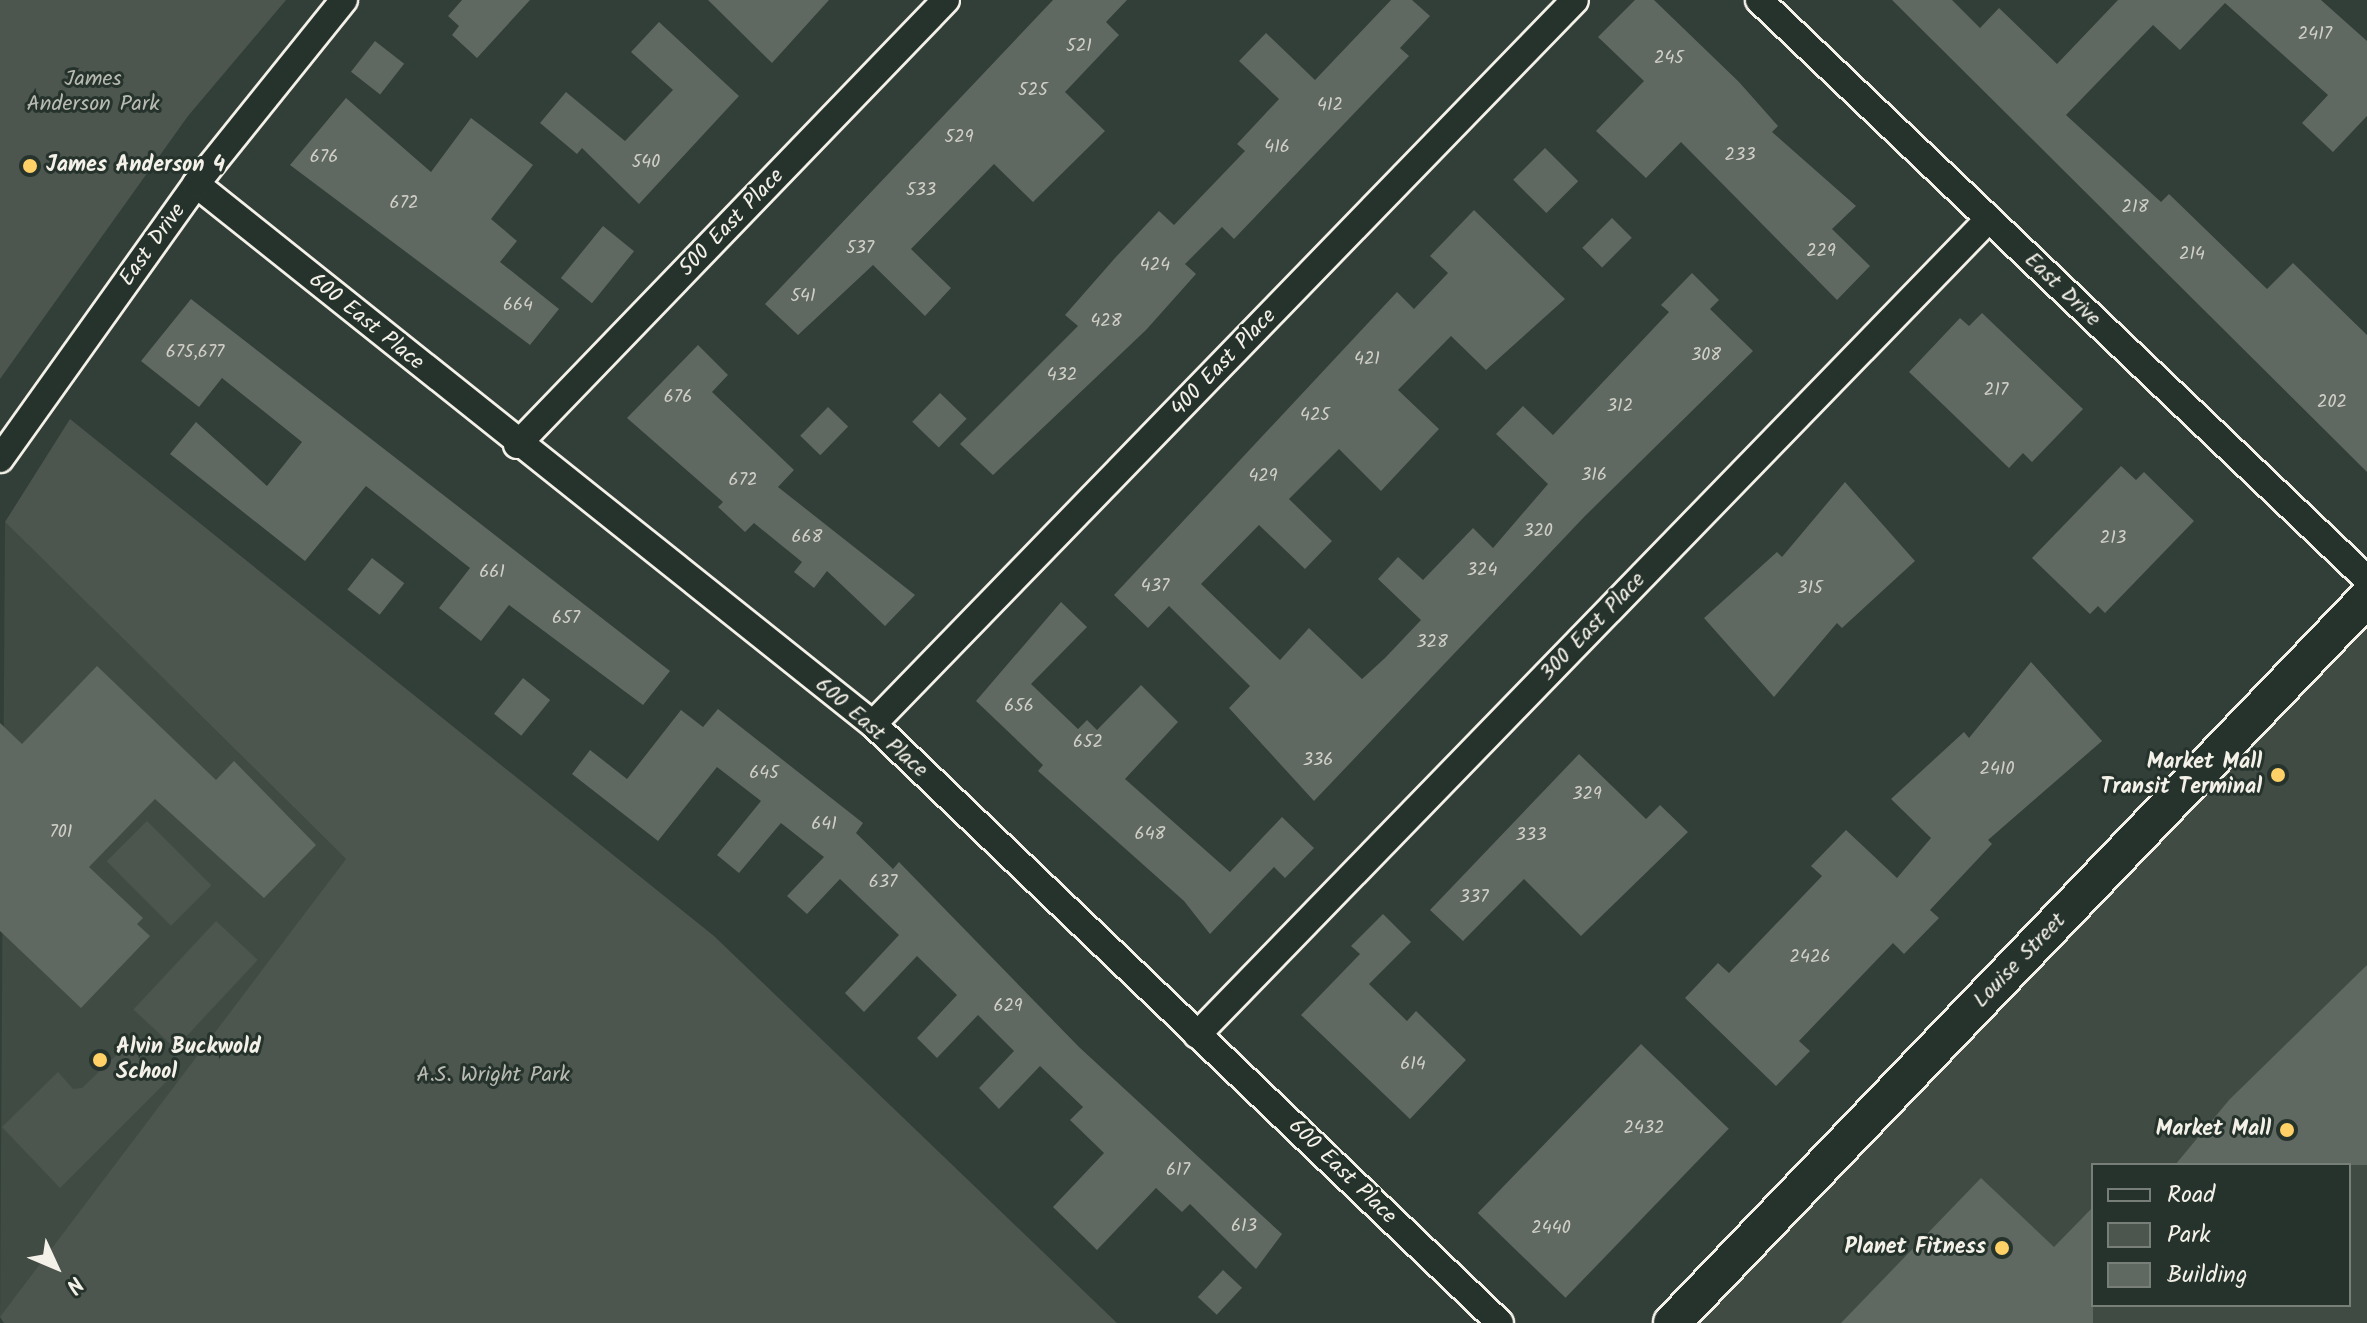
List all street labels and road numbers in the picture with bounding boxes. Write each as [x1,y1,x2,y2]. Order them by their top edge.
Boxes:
street label: 500 East Place [674,164,790,282]
street label: East Drive [114,198,192,292]
street label: East Drive [2018,247,2106,333]
street label: 600 East Place [303,268,429,376]
street label: 400 East Place [1166,303,1282,423]
street label: 300 East Place [1535,567,1651,687]
street label: 600 East Place [809,672,933,784]
street label: Louise Street [1968,908,2072,1014]
street label: 600 East Place [1282,1114,1402,1230]

